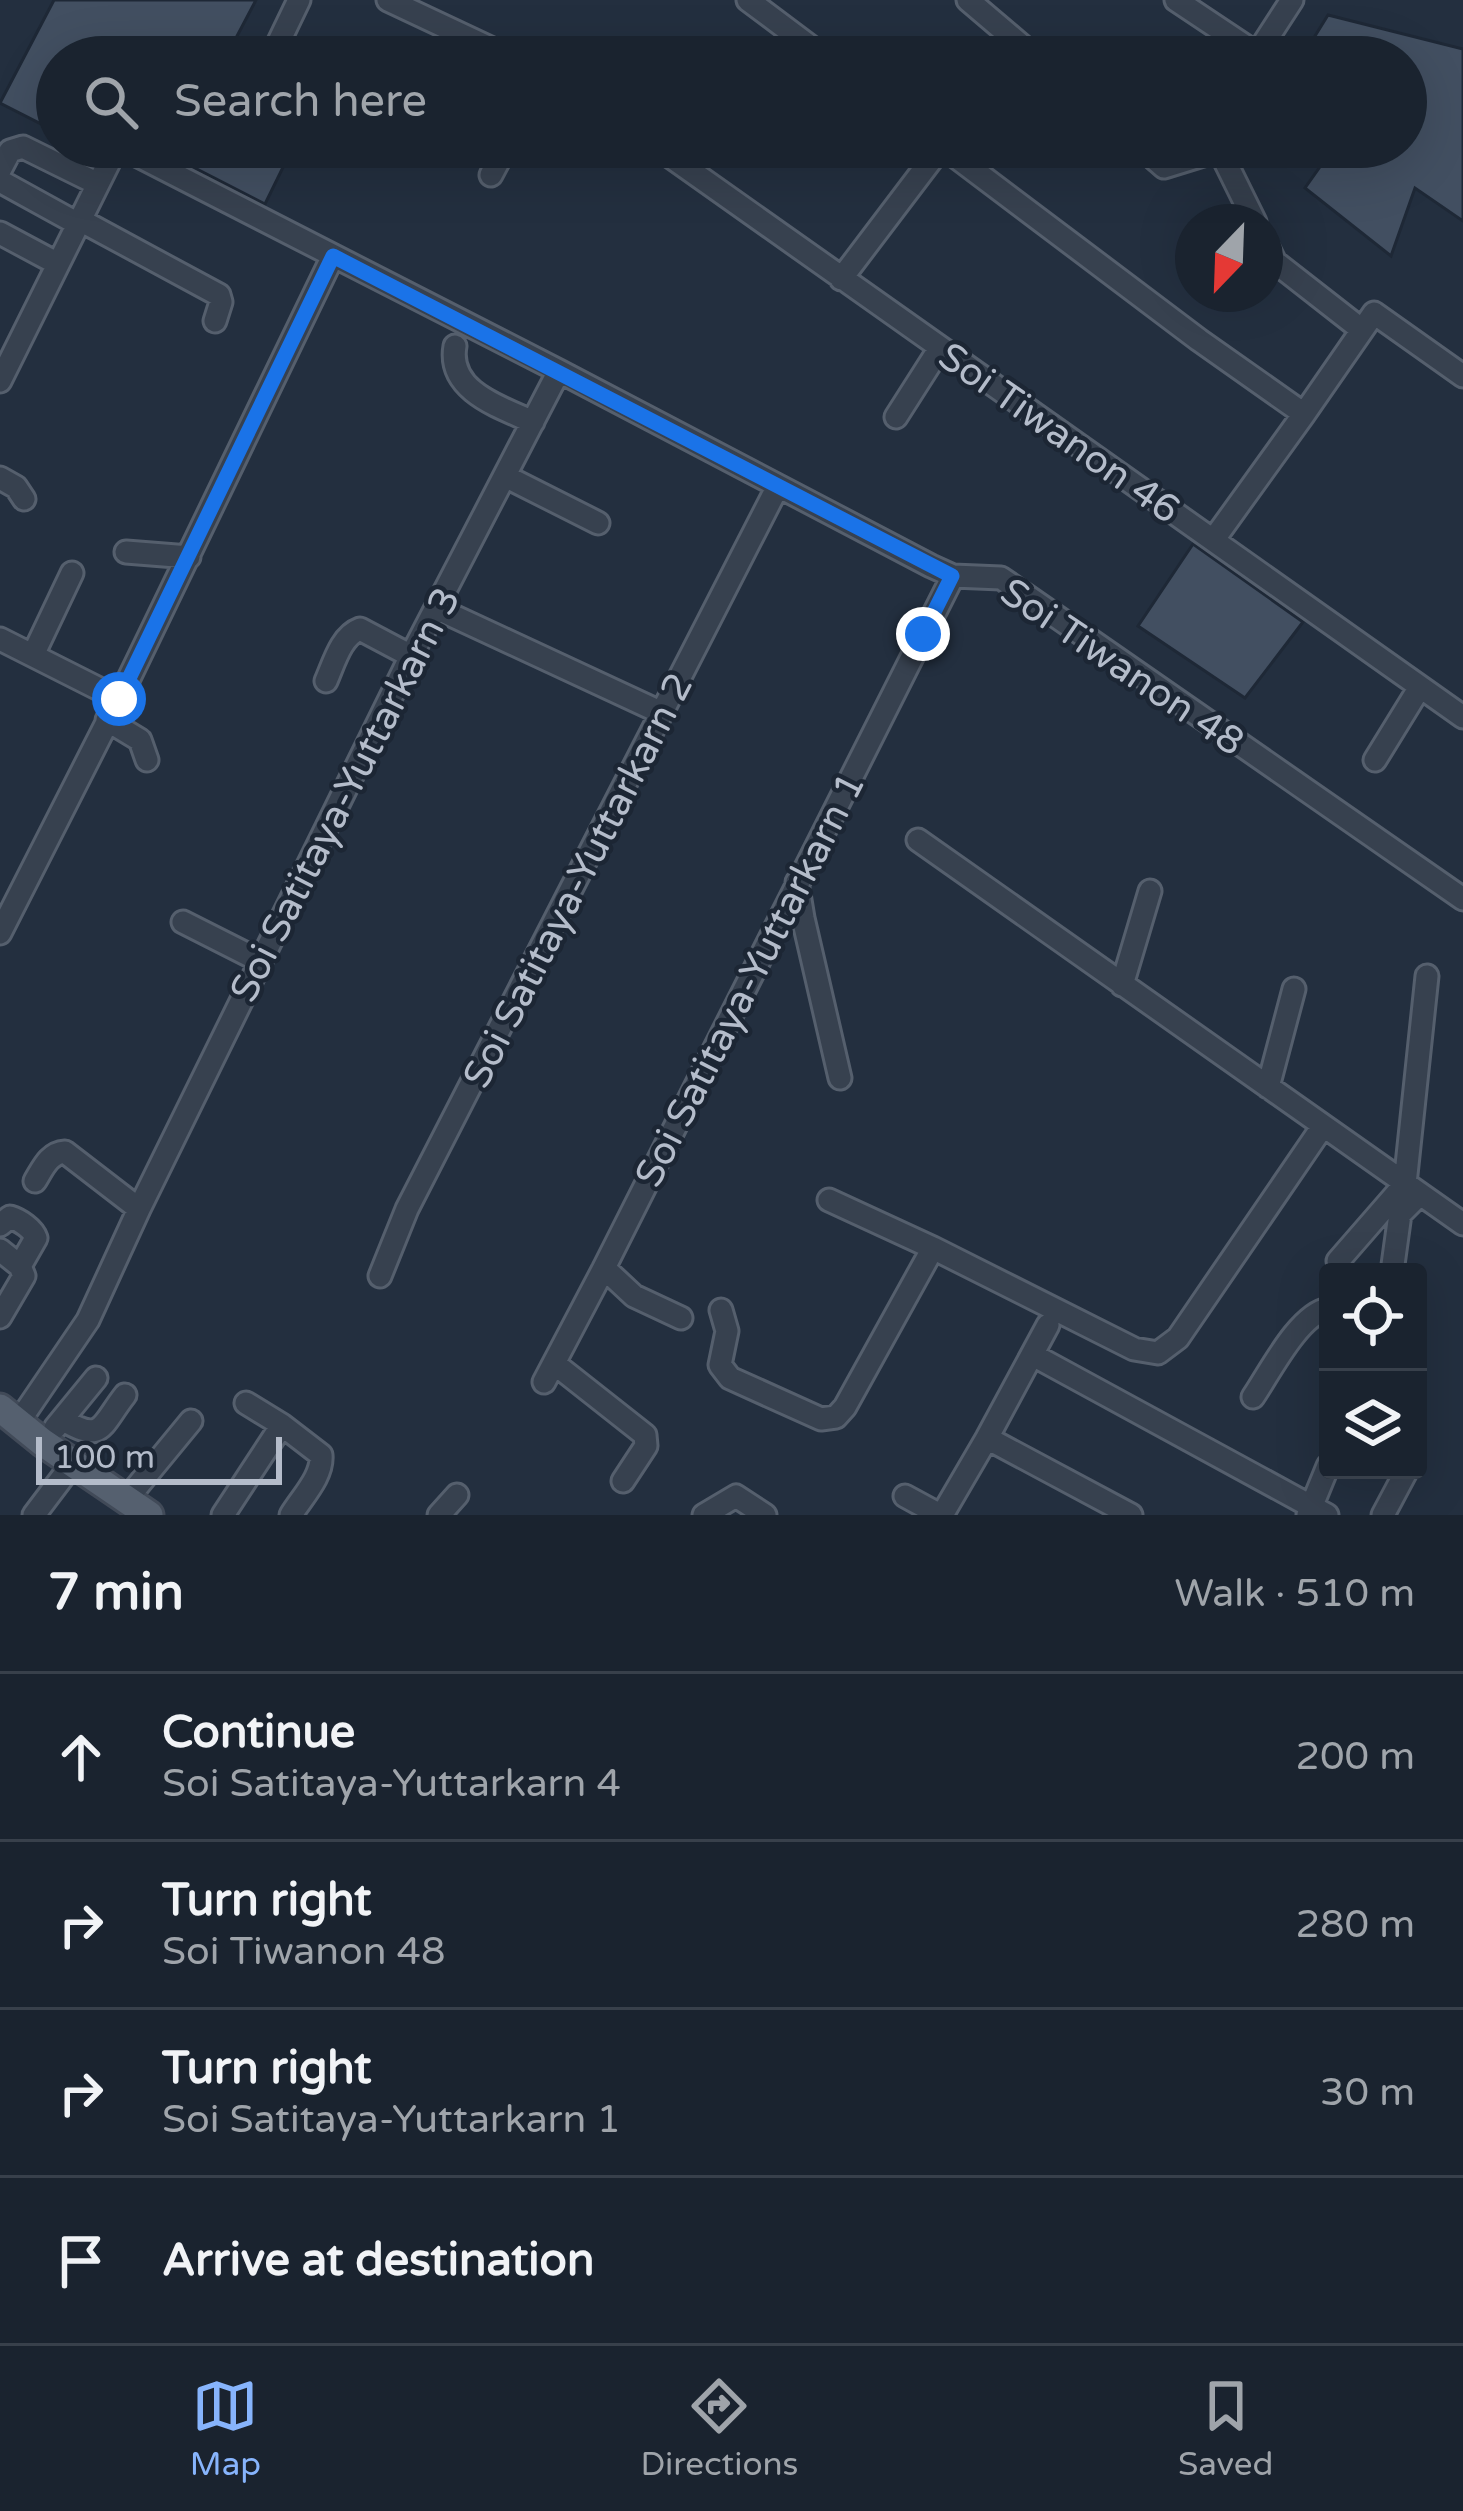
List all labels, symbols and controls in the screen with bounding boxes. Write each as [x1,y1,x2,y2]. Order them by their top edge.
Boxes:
search box [36,36,1427,168]
icon: search [78,69,144,135]
text: Search here [174,75,427,129]
north arrow [1175,204,1283,312]
street label: Soi Tiwanon 46 [930,333,1189,534]
street label: Soi Tiwanon 48 [991,568,1253,766]
street label: Soi Satitaya-Yuttarkarn 3 [220,580,470,1010]
route end [896,607,950,661]
street label: Soi Satitaya-Yuttarkarn 2 [453,666,703,1096]
route start [92,672,146,726]
street label: Soi Satitaya-Yuttarkarn 1 [625,765,875,1195]
map controls [1319,1263,1427,1479]
button: locate [1319,1263,1427,1371]
button: layers [1319,1371,1427,1479]
scale bar [36,1431,282,1484]
text: 100 m [54,1438,155,1477]
text: 7 min [48,1562,184,1624]
text: Walk · 510 m [1174,1570,1415,1617]
text: Continue [162,1706,355,1760]
icon: ahead [48,1724,114,1790]
text: 200 m [1296,1733,1415,1780]
text: Soi Satitaya-Yuttarkarn 4 [162,1760,621,1807]
text: Turn right [162,1874,371,1928]
icon: right [48,1892,114,1958]
text: 280 m [1296,1901,1415,1948]
text: Soi Tiwanon 48 [162,1928,446,1975]
text: Turn right [162,2042,371,2096]
icon: right [48,2060,114,2126]
text: 30 m [1320,2069,1415,2116]
text: Soi Satitaya-Yuttarkarn 1 [162,2096,621,2143]
icon: arrive [48,2228,114,2294]
text: Arrive at destination [162,2234,594,2288]
tab: Map [190,2373,261,2484]
tab: Directions [641,2373,798,2484]
tab: Saved [1178,2373,1273,2484]

